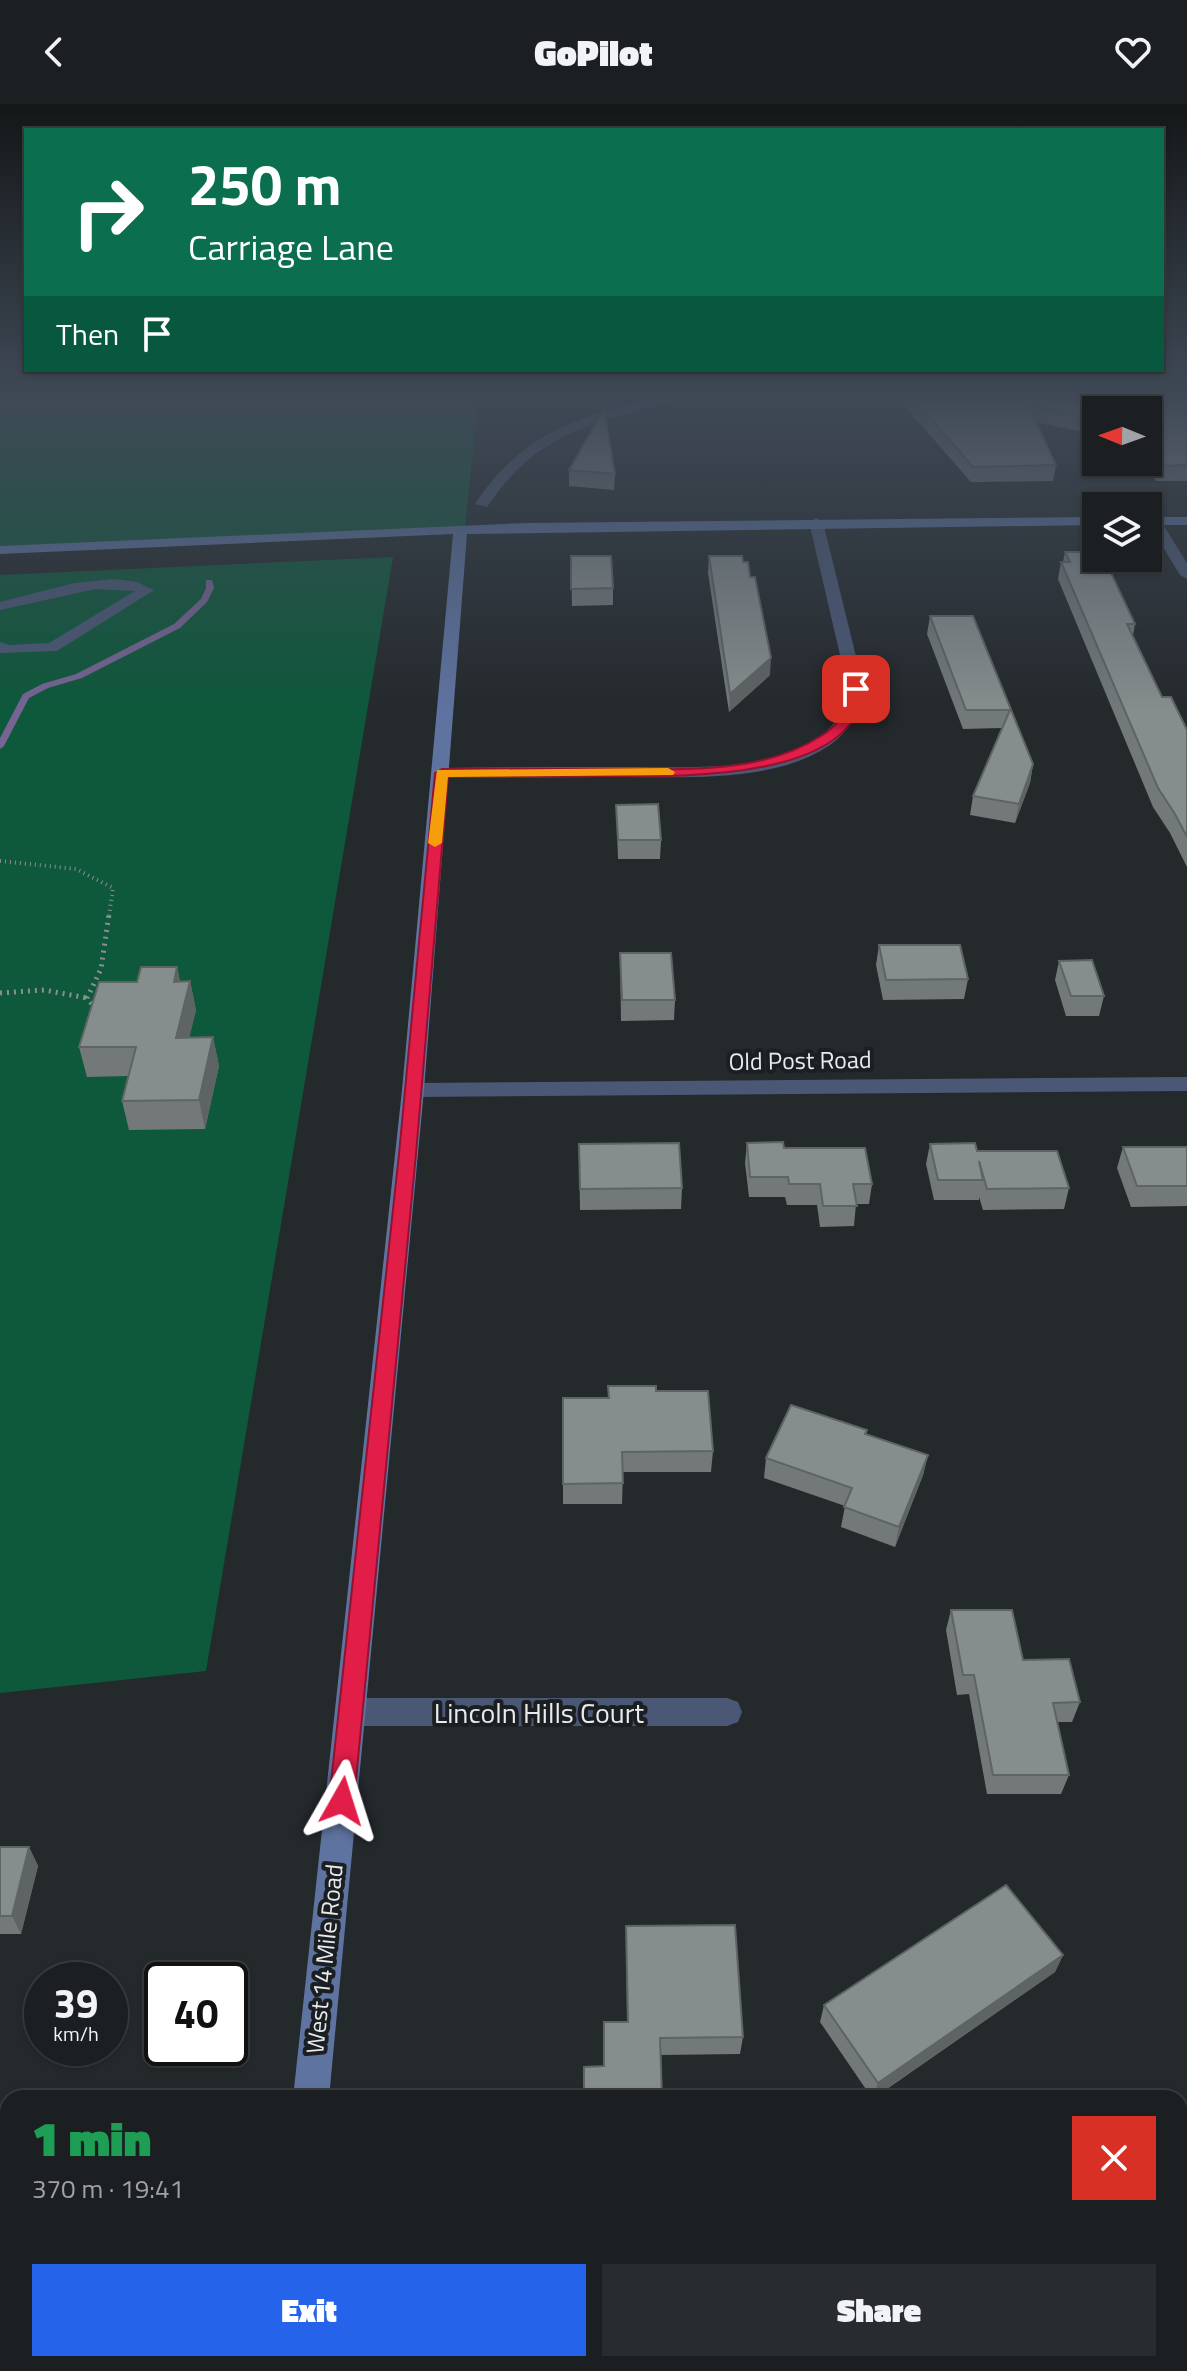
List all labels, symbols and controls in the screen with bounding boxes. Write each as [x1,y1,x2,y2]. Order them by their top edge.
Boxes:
text: GoPilot [534,25,653,80]
icon: back [32,30,76,74]
icon: heart [1111,30,1155,74]
text: 250 m [188,142,341,227]
icon: right [56,160,160,264]
text: Carriage Lane [188,219,394,274]
text: Then [56,311,119,357]
icon: arrive [135,312,179,356]
north arrow [1082,396,1162,476]
map controls [1082,396,1162,572]
button: layers [1082,492,1162,572]
pin [822,655,890,723]
icon: arrive [834,667,878,711]
street label: Old Post Road [728,1041,872,1079]
street label: Lincoln Hills Court [434,1691,644,1734]
position arrow [300,1759,384,1843]
street label: West 14 Mile Road [296,1862,352,2055]
speed limit sign: 40 [144,1962,248,2066]
text: 39 [54,1973,98,2034]
text: km/h [53,2018,99,2049]
text: 1 min [32,2102,151,2175]
button: close [1072,2116,1156,2200]
text: 370 m · 19:41 [32,2169,184,2208]
button: Exit [32,2264,586,2356]
button: Share [602,2264,1156,2356]

